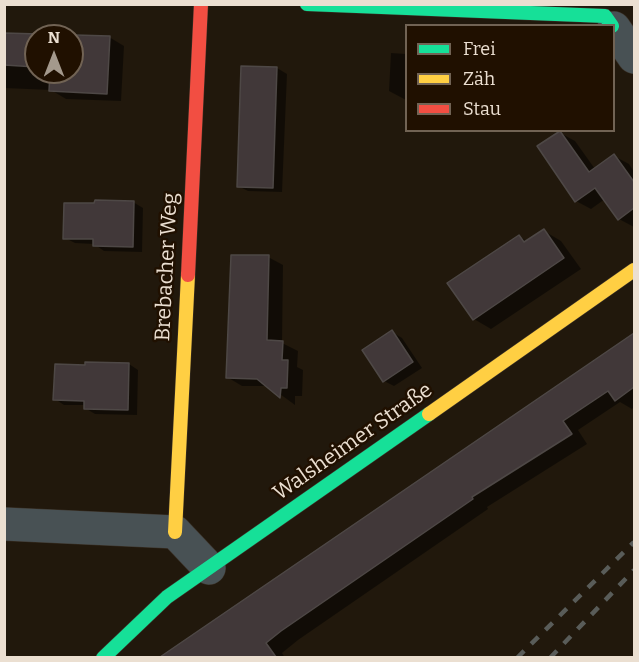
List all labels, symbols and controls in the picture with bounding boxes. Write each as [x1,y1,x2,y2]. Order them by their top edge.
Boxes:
north arrow [24,24,84,84]
legend [405,24,615,132]
text: N [48,28,60,47]
text: Frei [463,38,496,60]
text: Zäh [463,68,495,90]
text: Stau [463,98,501,120]
street label: Brebacher Weg [151,192,183,342]
street label: Walsheimer Straße [269,378,437,506]

